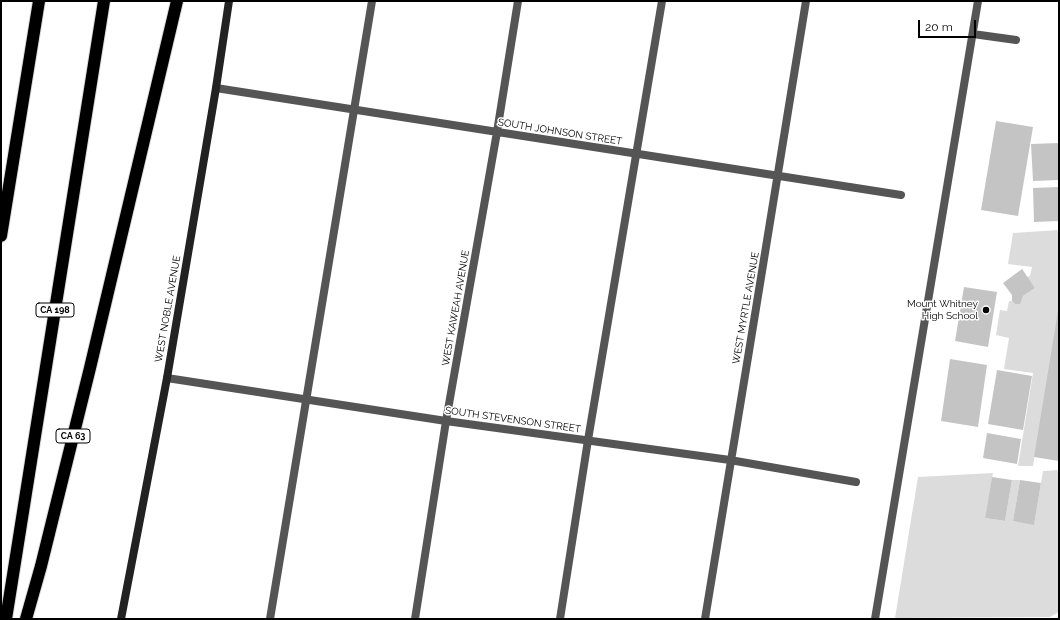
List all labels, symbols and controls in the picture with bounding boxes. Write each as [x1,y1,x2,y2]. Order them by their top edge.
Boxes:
scale bar [920,12,978,38]
text: 20 m [925,20,953,34]
street label: SOUTH JOHNSON STREET [497,116,623,148]
street label: WEST KAWEAH AVENUE [440,249,472,367]
street label: WEST MYRTLE AVENUE [730,251,762,365]
street label: WEST NOBLE AVENUE [153,255,183,363]
place label: Mount Whitney High School [907,298,978,322]
road number: CA 198 [36,303,74,317]
marker: Mount Whitney High School [981,305,991,315]
street label: SOUTH STEVENSON STREET [444,405,582,435]
road number: CA 63 [56,429,90,443]

